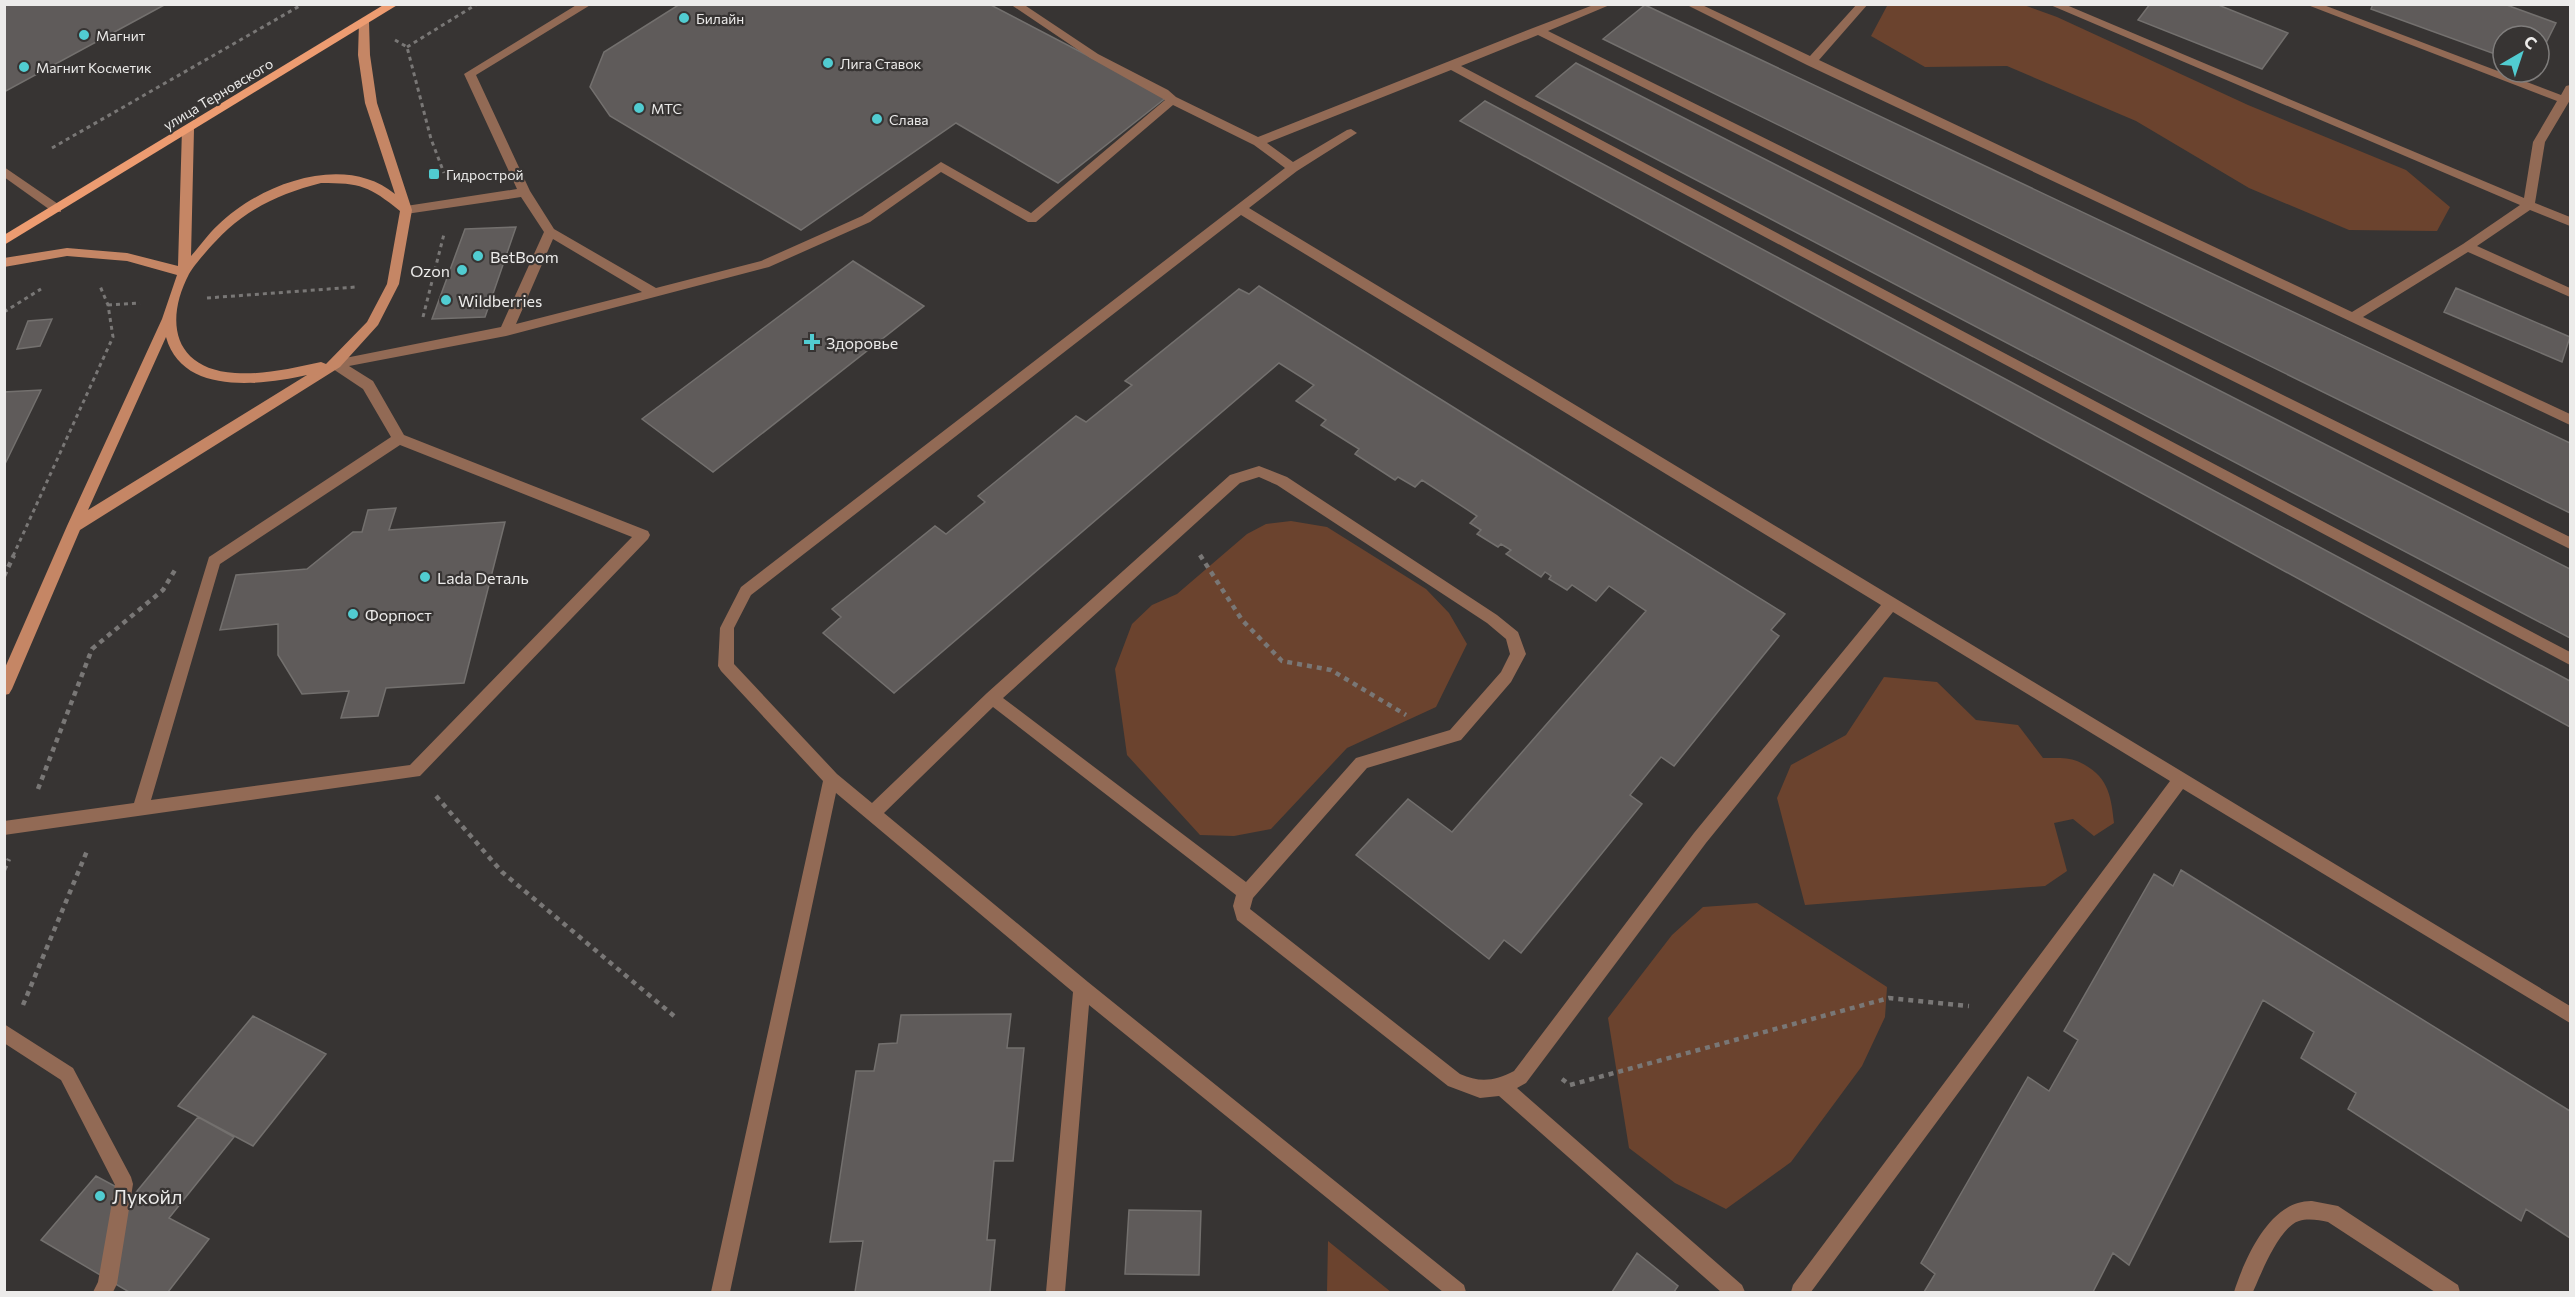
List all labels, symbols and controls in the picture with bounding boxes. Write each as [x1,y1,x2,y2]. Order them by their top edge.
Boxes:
place label: Билайн [696,10,744,27]
marker: Билайн [677,11,691,25]
north arrow [2491,24,2551,84]
place label: Магнит [96,27,146,44]
marker: Магнит [77,28,91,42]
text: С [2521,31,2541,53]
street label: улица Терновского [160,55,276,133]
place label: Лига Ставок [840,55,922,72]
marker: Лига Ставок [821,56,835,70]
place label: Магнит Косметик [36,59,152,76]
marker: Магнит Косметик [17,60,31,74]
place label: МТС [651,100,682,117]
marker: МТС [632,101,646,115]
place label: Слава [889,111,929,128]
marker: Слава [870,112,884,126]
place label: Гидрострой [446,166,524,183]
marker: Гидрострой [427,167,441,181]
place label: BetBoom [490,247,559,266]
marker: BetBoom [471,249,485,263]
place label: Ozon [410,261,450,280]
marker: Ozon [455,263,469,277]
place label: Wildberries [458,291,542,310]
marker: Wildberries [439,293,453,307]
marker: Здоровье [803,333,821,351]
place label: Здоровье [826,333,898,352]
place label: Lada Dеталь [437,568,529,587]
marker: Lada Dеталь [418,570,432,584]
place label: Форпост [365,605,432,624]
marker: Форпост [346,607,360,621]
place label: Лукойл [112,1184,183,1208]
marker: Лукойл [93,1189,107,1203]

